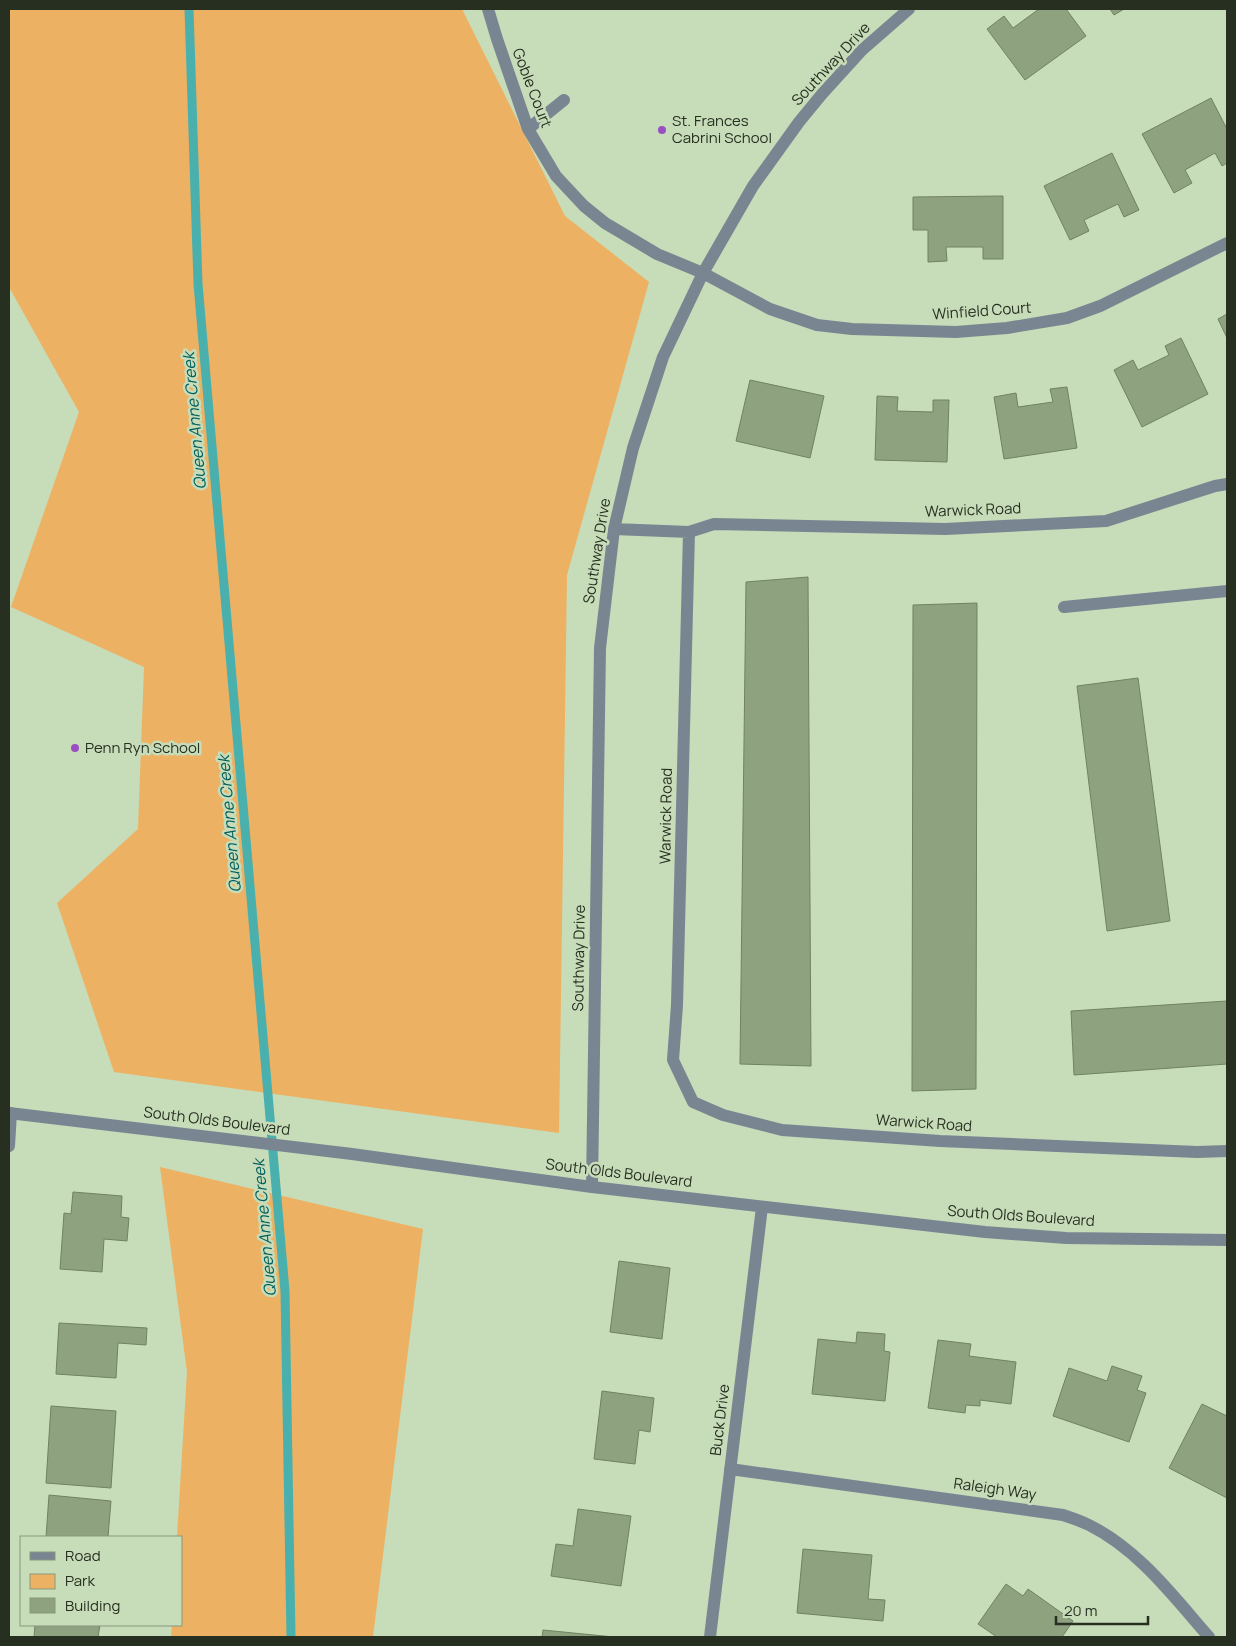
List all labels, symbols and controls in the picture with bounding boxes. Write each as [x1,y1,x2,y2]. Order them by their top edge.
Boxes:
street label: Southway Drive [787,17,875,110]
street label: Goble Court [508,45,557,131]
place label: St. Frances Cabrini School [672,110,772,148]
marker: St. Frances Cabrini School [656,124,668,136]
street label: Winfield Court [932,297,1032,324]
water label: Queen Anne Creek [177,349,211,490]
street label: Southway Drive [578,496,615,605]
street label: Warwick Road [924,497,1022,522]
place label: Penn Ryn School [85,737,200,758]
marker: Penn Ryn School [69,742,81,754]
water label: Queen Anne Creek [212,752,246,893]
street label: Warwick Road [654,768,677,864]
street label: Southway Drive [567,904,590,1012]
street label: South Olds Boulevard [142,1101,292,1140]
street label: Warwick Road [875,1109,973,1136]
street label: South Olds Boulevard [544,1153,694,1192]
water label: Queen Anne Creek [247,1156,281,1297]
street label: South Olds Boulevard [947,1200,1095,1231]
street label: Buck Drive [705,1383,734,1457]
street label: Raleigh Way [952,1472,1038,1505]
legend [20,1536,182,1626]
text: Road [65,1545,101,1566]
text: Park [65,1570,95,1591]
scale bar [1056,1594,1148,1626]
text: Building [65,1595,120,1616]
text: 20 m [1064,1600,1097,1621]

